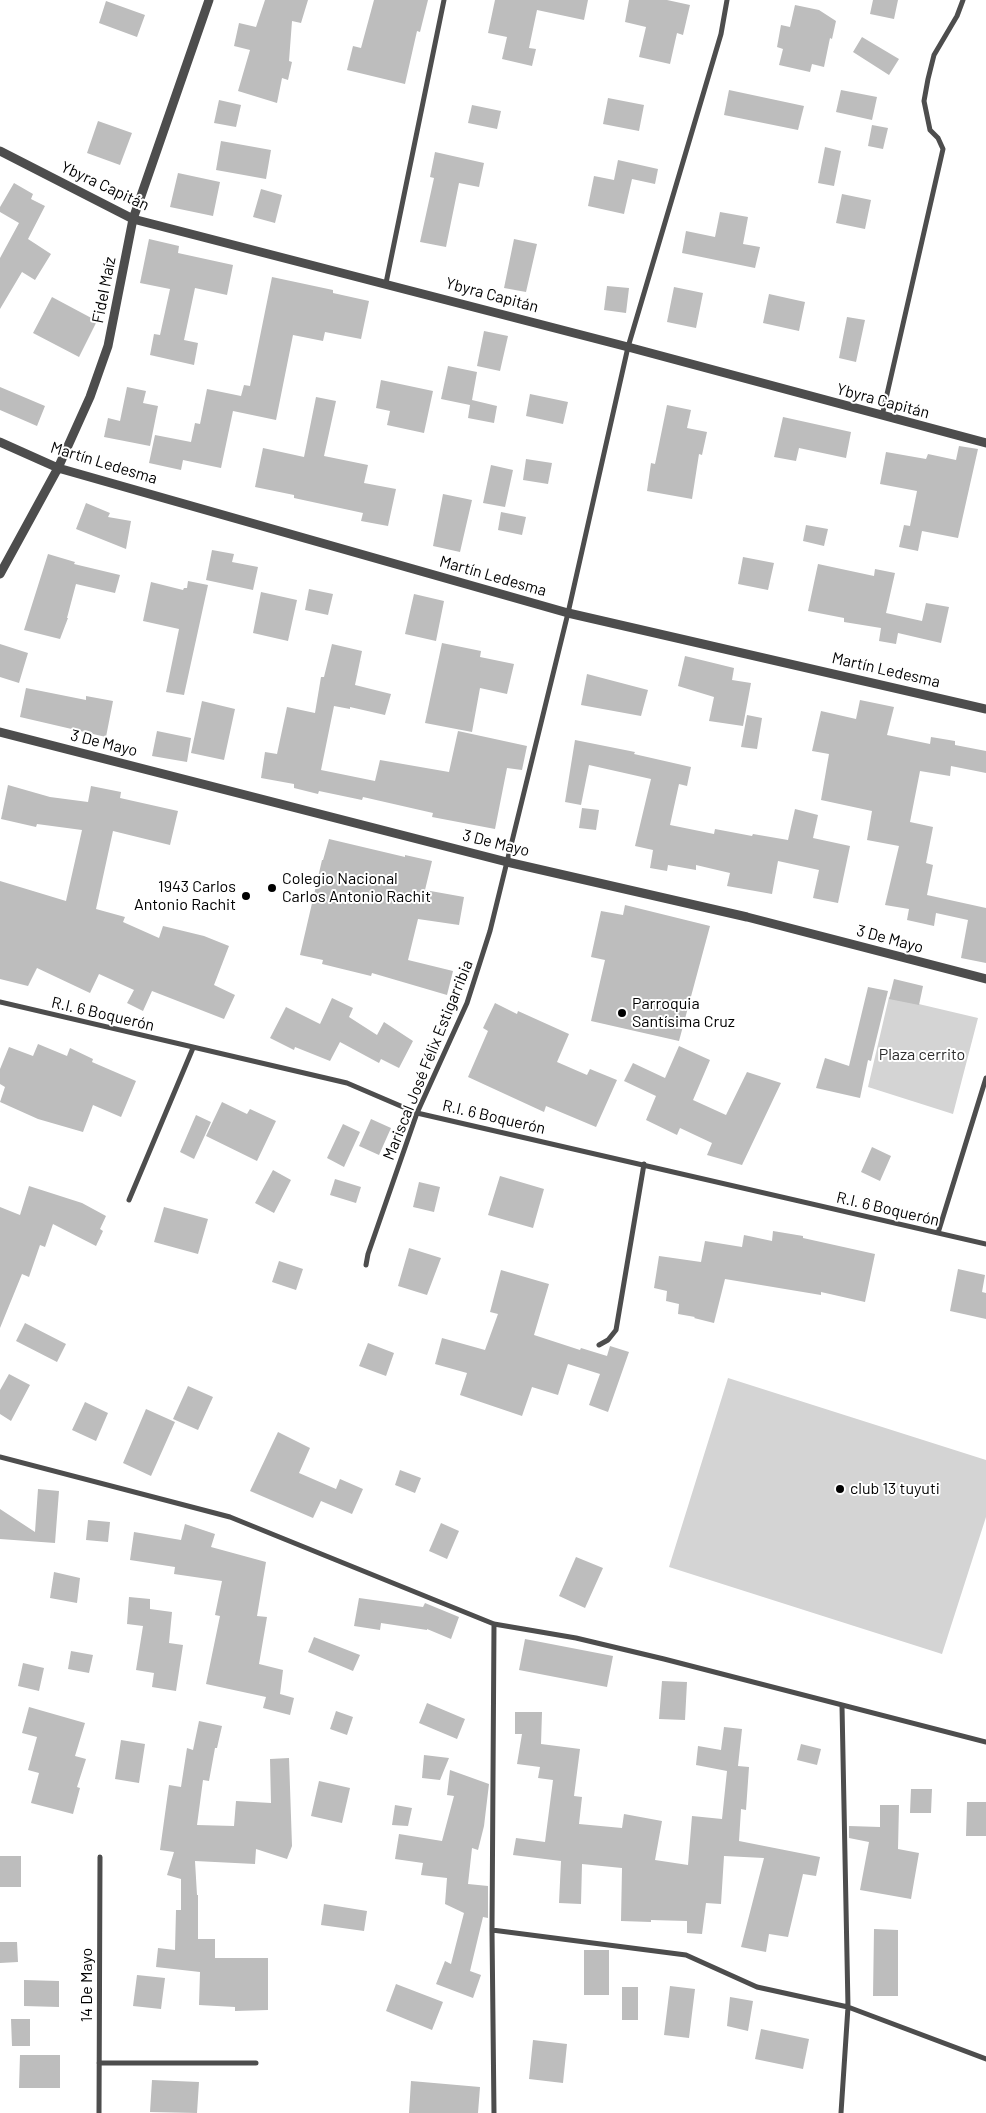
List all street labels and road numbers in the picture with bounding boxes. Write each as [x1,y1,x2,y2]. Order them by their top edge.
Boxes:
street label: Ybyra Capitán [58,157,152,215]
street label: Fidel Maíz [88,255,120,325]
street label: Ybyra Capitán [443,273,541,317]
street label: Ybyra Capitán [834,379,932,423]
street label: Martín Ledesma [48,438,160,488]
street label: Martín Ledesma [437,552,549,600]
street label: Martín Ledesma [830,648,942,692]
street label: 3 De Mayo [68,725,140,761]
street label: 3 De Mayo [460,825,532,861]
street label: 3 De Mayo [854,921,926,957]
street label: Mariscal José Félix Estigarribia [379,957,477,1163]
street label: R.I. 6 Boquerón [50,993,156,1035]
street label: R.I. 6 Boquerón [441,1096,547,1138]
street label: R.I. 6 Boquerón [835,1188,941,1230]
street label: 14 De Mayo [77,1948,97,2022]

